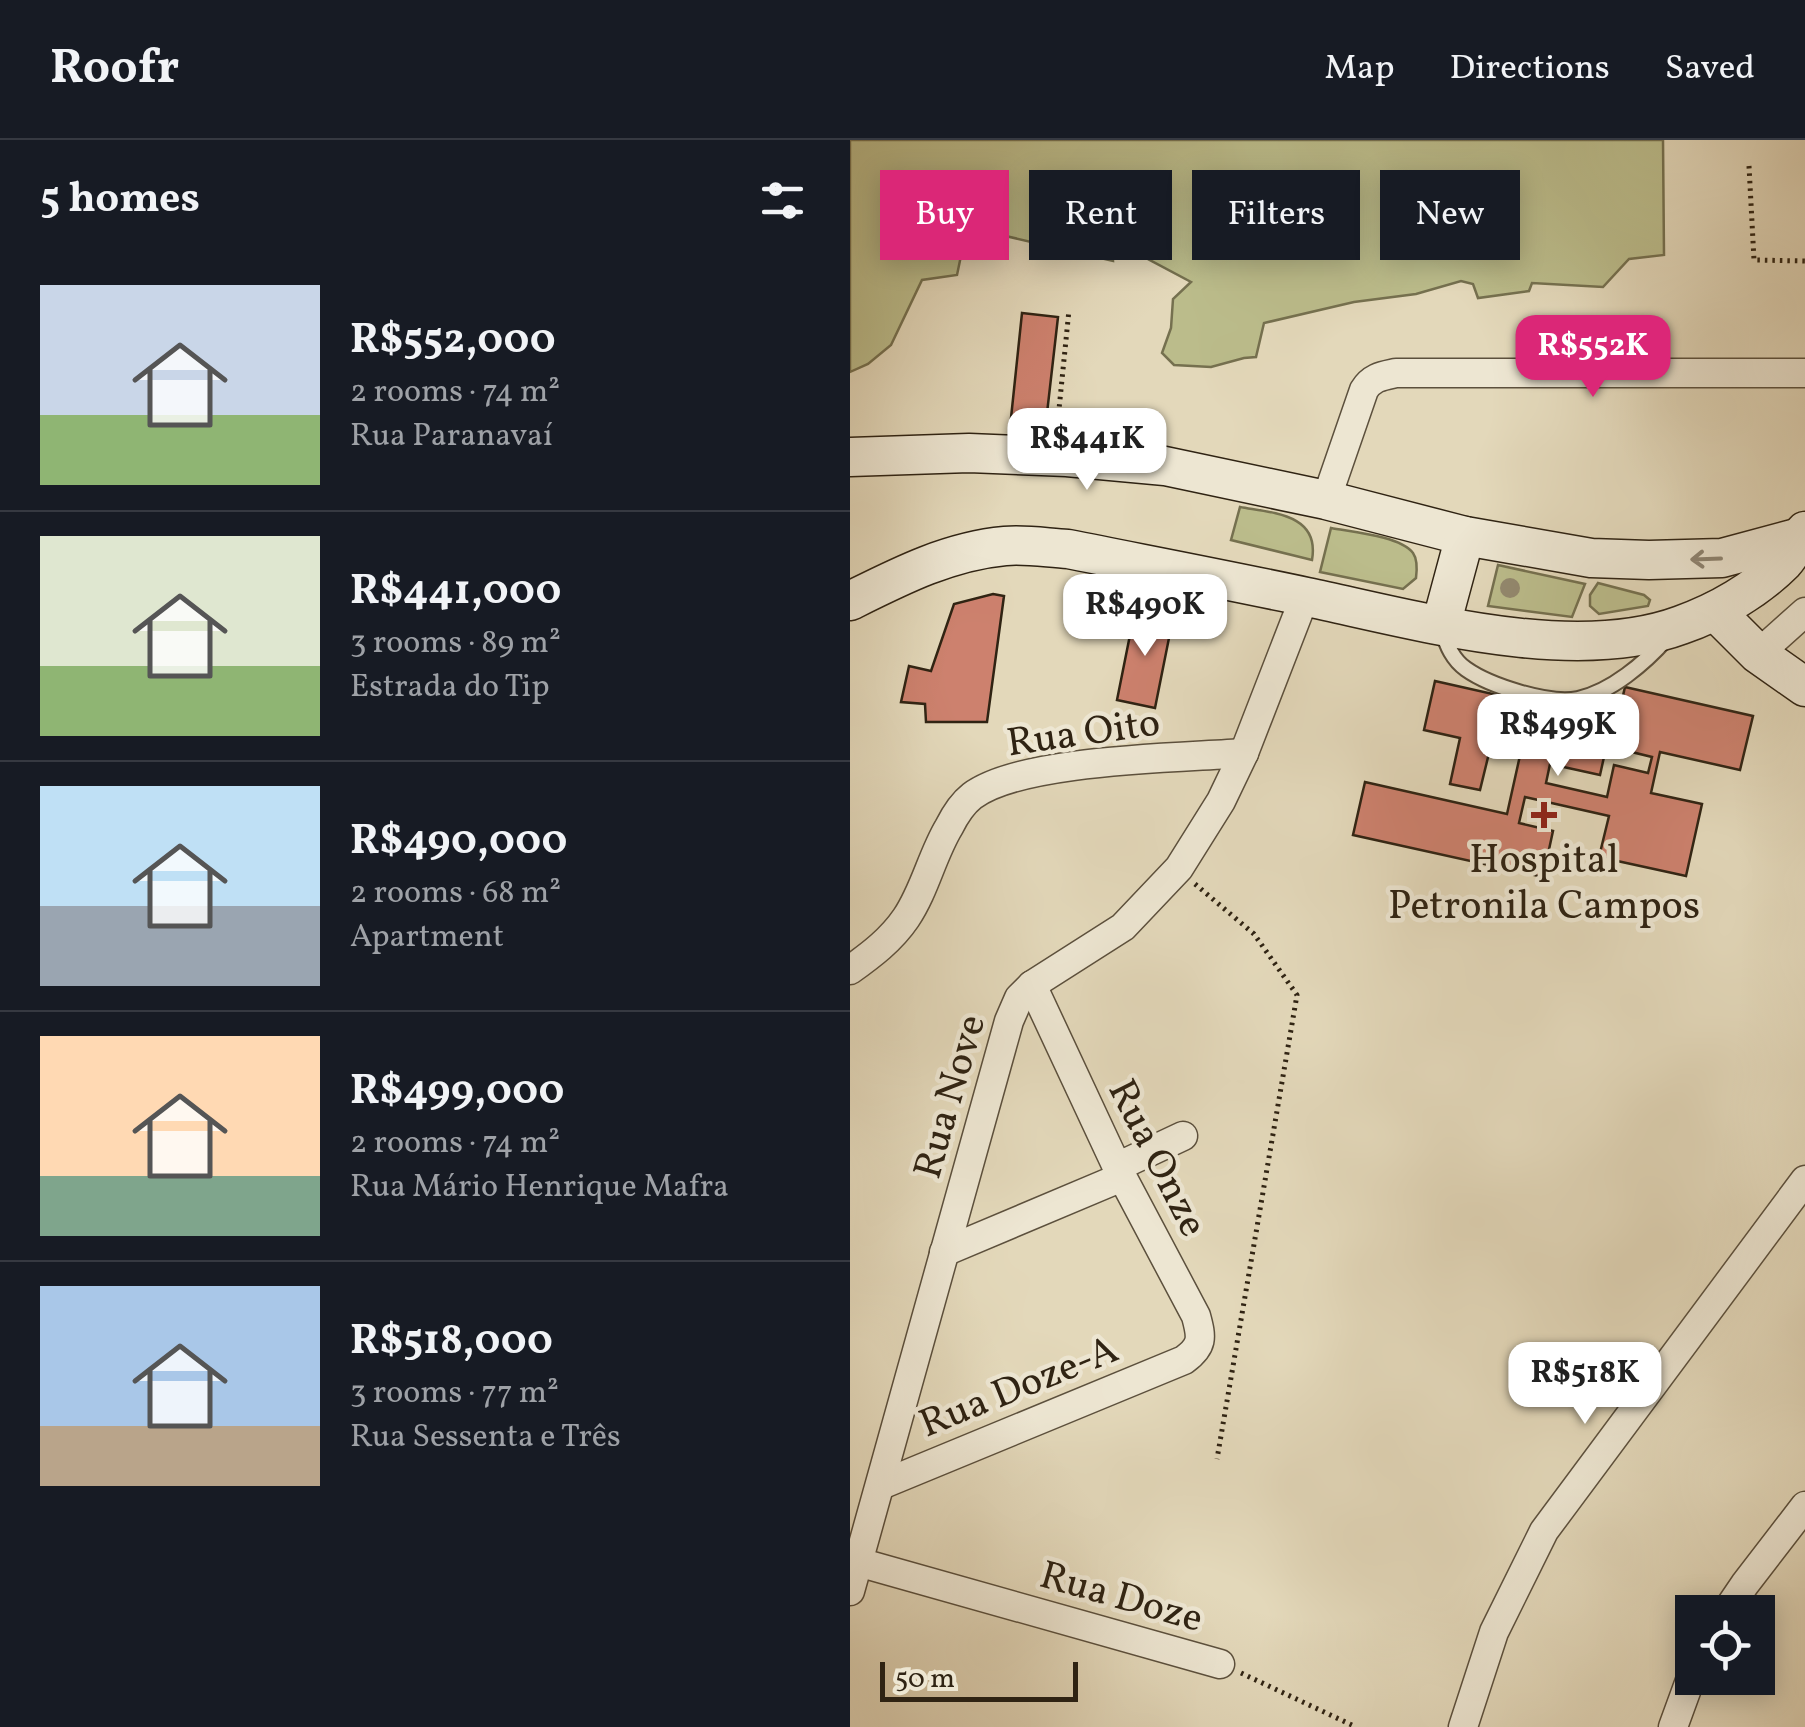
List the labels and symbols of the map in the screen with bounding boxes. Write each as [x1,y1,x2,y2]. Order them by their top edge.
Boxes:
pin: R$552K [1512,315,1674,400]
pin: R$441K [1006,408,1168,493]
one-way arrow [1690,549,1722,568]
pin: R$490K [1064,574,1226,659]
pin: R$499K [1477,694,1639,779]
street label: Rua Oito [1003,697,1164,773]
marker: Hospital Petronila Campos [1531,802,1557,828]
place label: Hospital Petronila Campos [1388,834,1700,936]
street label: Rua Nove [902,1009,1002,1186]
street label: Rua Onze [1092,1070,1219,1247]
street label: Rua Doze-A [912,1323,1127,1454]
pin: R$518K [1504,1342,1666,1427]
street label: Rua Doze [1033,1549,1209,1649]
scale bar [880,1657,1078,1702]

